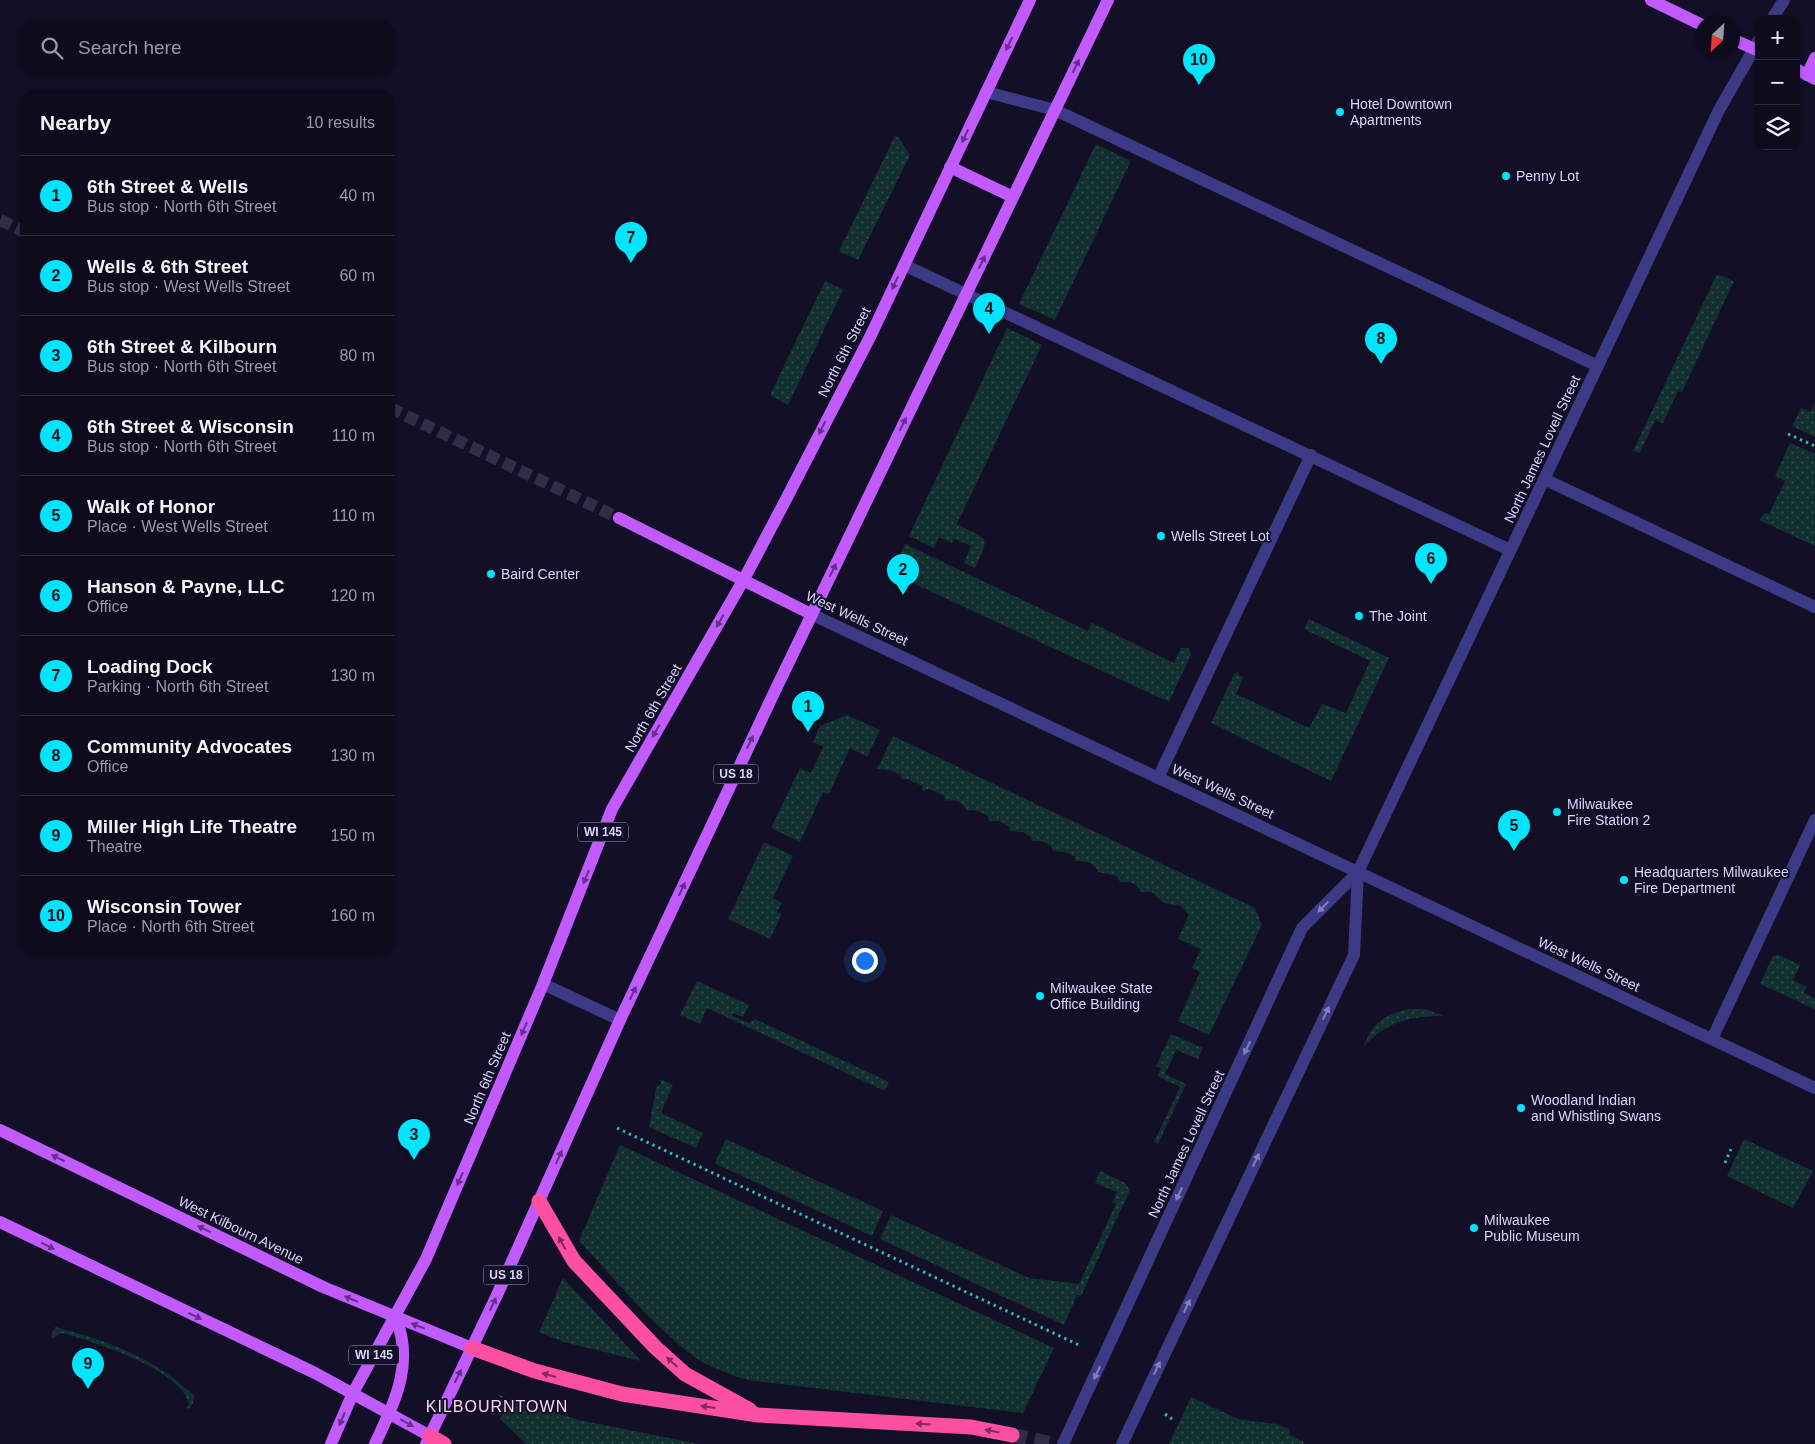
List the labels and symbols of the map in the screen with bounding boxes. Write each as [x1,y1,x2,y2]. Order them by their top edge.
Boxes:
north arrow [1695,15,1740,60]
one-way arrow [1005,37,1013,51]
pin: 10 [1183,44,1215,85]
one-way arrow [1072,59,1080,73]
place label: Hotel Downtown Apartments [1350,96,1452,128]
marker: Hotel Downtown Apartments [1334,106,1346,118]
one-way arrow [961,129,969,143]
place label: Penny Lot [1516,168,1579,184]
marker: Penny Lot [1500,170,1512,182]
pin: 7 [615,222,647,263]
one-way arrow [977,254,986,269]
one-way arrow [891,276,899,290]
pin: 4 [973,293,1005,334]
street label: North 6th Street [814,304,874,400]
pin: 8 [1365,323,1397,364]
street label: North James Lovell Street [1501,373,1583,525]
one-way arrow [900,417,908,431]
one-way arrow [818,421,826,436]
place label: Wells Street Lot [1171,528,1270,544]
marker: Wells Street Lot [1155,530,1167,542]
pin: 6 [1415,543,1447,584]
pin: 2 [887,554,919,595]
one-way arrow [829,563,837,577]
place label: Baird Center [501,566,580,582]
marker: Baird Center [485,568,497,580]
street label: West Wells Street [803,587,911,649]
place label: The Joint [1369,608,1427,624]
marker: The Joint [1353,610,1365,622]
one-way arrow [716,615,725,628]
street label: North 6th Street [621,661,685,755]
pin: 1 [792,691,824,732]
one-way arrow [652,725,661,738]
one-way arrow [747,735,755,749]
street label: West Wells Street [1169,760,1277,822]
road number: US 18 [714,764,758,784]
place label: Milwaukee Fire Station 2 [1567,796,1650,828]
marker: Milwaukee Fire Station 2 [1551,806,1563,818]
pin: 5 [1498,810,1530,851]
road number: WI 145 [578,822,628,842]
place label: Headquarters Milwaukee Fire Department [1634,864,1789,896]
one-way arrow [582,870,590,885]
marker: Headquarters Milwaukee Fire Department [1618,874,1630,886]
one-way arrow [677,882,686,897]
one-way arrow [1318,900,1330,912]
street label: West Wells Street [1535,933,1643,995]
your location [852,948,878,974]
place label: Milwaukee State Office Building [1050,980,1153,1012]
one-way arrow [630,986,638,1000]
marker: Milwaukee State Office Building [1034,990,1046,1002]
one-way arrow [1322,1006,1330,1020]
one-way arrow [519,1022,527,1036]
street label: North 6th Street [460,1029,514,1127]
one-way arrow [1242,1041,1250,1055]
street label: North James Lovell Street [1145,1068,1227,1220]
place label: Woodland Indian and Whistling Swans [1531,1092,1661,1124]
marker: Woodland Indian and Whistling Swans [1515,1102,1527,1114]
pin: 3 [398,1119,430,1160]
one-way arrow [556,1150,564,1164]
one-way arrow [1252,1152,1261,1167]
one-way arrow [51,1154,65,1162]
one-way arrow [456,1172,464,1186]
one-way arrow [1174,1187,1182,1201]
street label: West Kilbourn Avenue [176,1193,306,1267]
place label: Milwaukee Public Museum [1484,1212,1580,1244]
marker: Milwaukee Public Museum [1468,1222,1480,1234]
one-way arrow [197,1225,211,1233]
one-way arrow [558,1235,566,1250]
one-way arrow [41,1242,55,1250]
road number: US 18 [484,1266,528,1284]
one-way arrow [344,1294,358,1302]
one-way arrow [489,1297,497,1312]
one-way arrow [1183,1299,1191,1313]
one-way arrow [188,1312,202,1320]
one-way arrow [411,1322,425,1330]
road number: WI 145 [349,1346,399,1364]
pin: 9 [72,1348,104,1389]
one-way arrow [666,1356,678,1368]
one-way arrow [1154,1361,1162,1375]
one-way arrow [1092,1366,1100,1380]
one-way arrow [454,1369,463,1384]
one-way arrow [542,1371,557,1379]
district label: KILBOURNTOWN [426,1398,568,1415]
one-way arrow [700,1403,716,1411]
one-way arrow [338,1411,346,1426]
one-way arrow [399,1419,414,1427]
one-way arrow [914,1419,930,1427]
one-way arrow [983,1426,999,1434]

